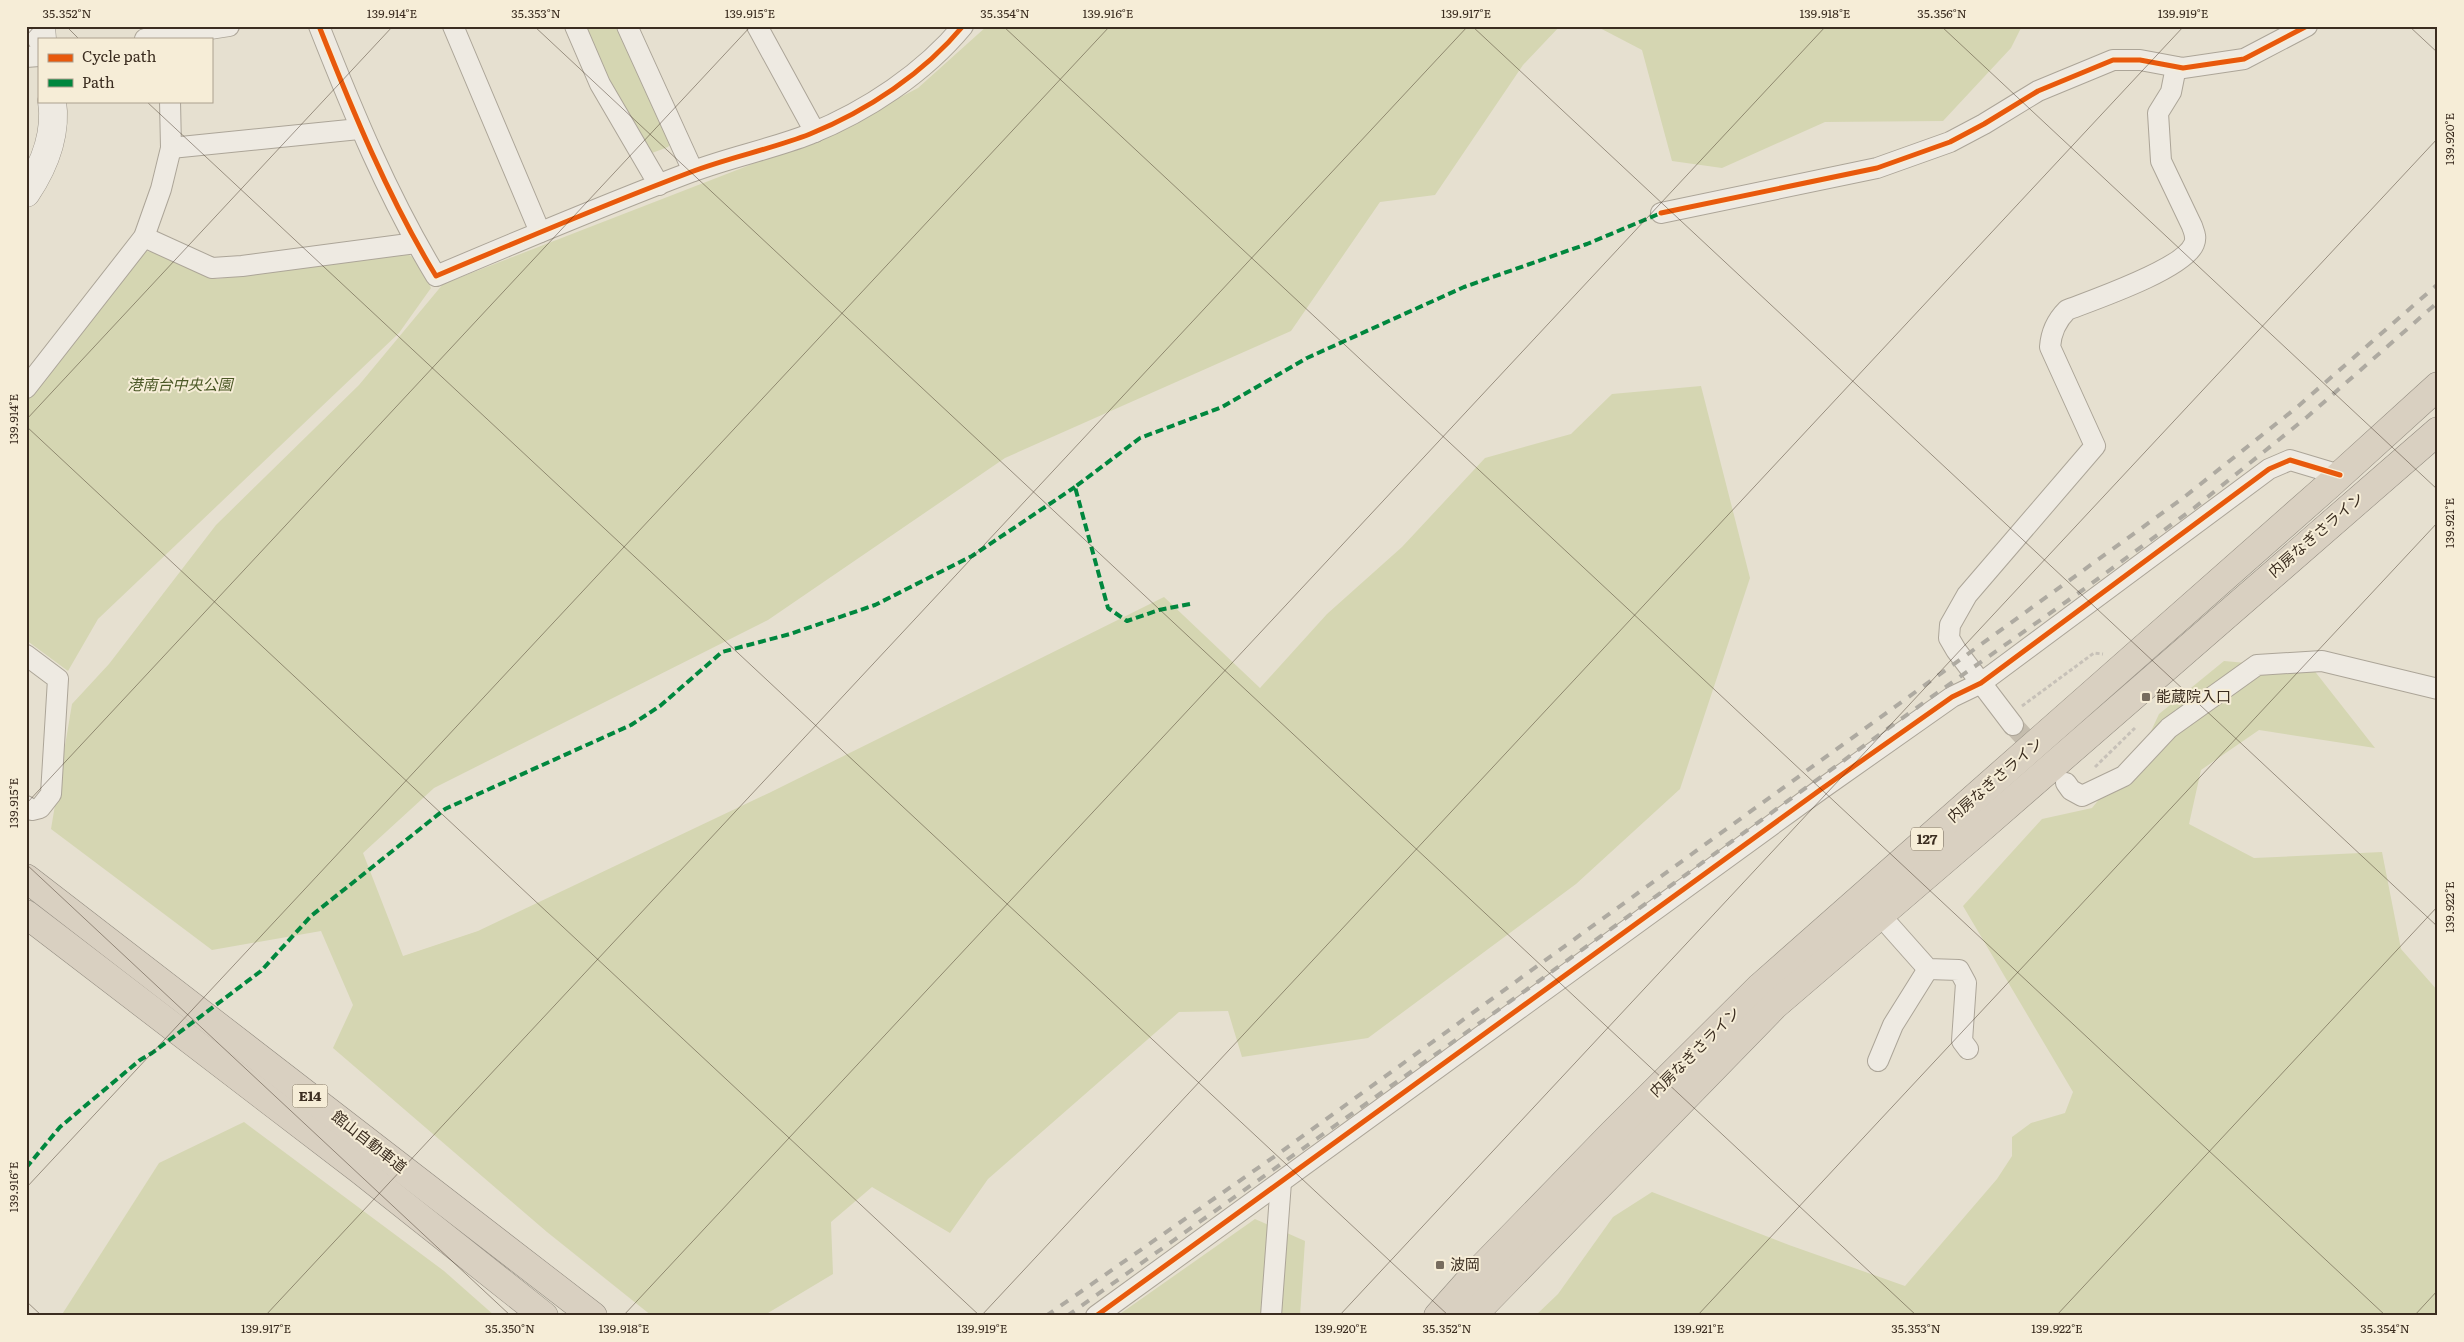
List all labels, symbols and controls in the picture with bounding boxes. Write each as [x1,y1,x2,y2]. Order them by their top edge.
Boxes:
text: 35.352°N [42,4,92,22]
text: 139.914°E [367,4,418,22]
text: 35.353°N [511,4,561,22]
text: 139.915°E [725,4,776,22]
text: 35.354°N [980,4,1030,22]
text: 139.916°E [1083,4,1134,22]
text: 139.917°E [1441,4,1491,22]
text: 139.918°E [1799,4,1851,22]
text: 35.356°N [1917,4,1967,22]
text: 139.919°E [2158,4,2209,22]
legend [38,38,212,102]
text: Cycle path [82,44,157,67]
text: Path [82,70,115,93]
text: 139.920°E [2440,112,2458,165]
park label: 港南台中央公園 [127,372,234,395]
text: 139.914°E [4,393,22,444]
street label: 内房なぎさライン [2262,486,2368,582]
text: 139.921°E [2440,497,2458,548]
place label: 能蔵院入口 [2156,684,2231,707]
marker: 能蔵院入口 [2140,691,2152,703]
street label: 内房なぎさライン [1941,731,2047,827]
text: 139.915°E [4,777,22,828]
road number: 127 [1911,828,1943,851]
text: 139.922°E [2440,881,2458,933]
street label: 内房なぎさライン [1643,1000,1745,1102]
road number: E14 [292,1084,328,1108]
street label: 館山自動車道 [327,1104,412,1178]
text: 139.916°E [4,1161,22,1212]
place label: 波岡 [1450,1252,1480,1275]
marker: 波岡 [1434,1259,1446,1271]
text: 139.917°E [241,1319,291,1337]
text: 35.350°N [485,1319,535,1337]
text: 139.918°E [598,1319,650,1337]
text: 139.919°E [957,1319,1008,1337]
text: 139.920°E [1315,1319,1368,1337]
text: 35.352°N [1422,1319,1472,1337]
text: 139.921°E [1674,1319,1725,1337]
text: 35.353°N [1891,1319,1941,1337]
text: 139.922°E [2031,1319,2083,1337]
text: 35.354°N [2360,1319,2410,1337]

